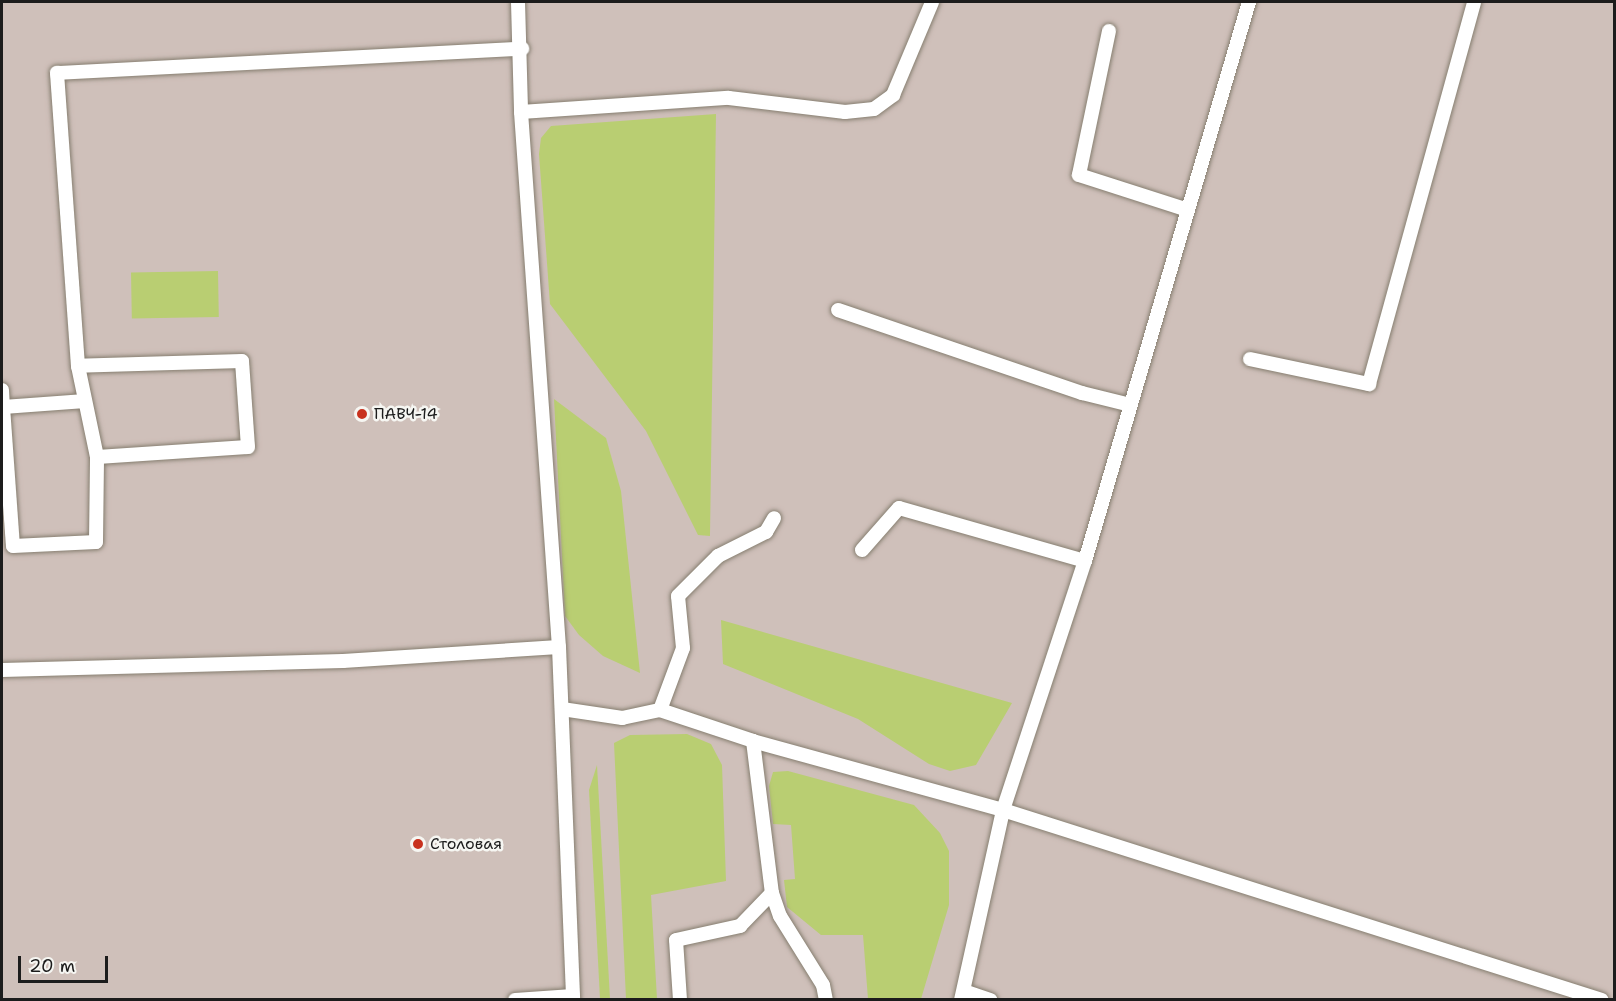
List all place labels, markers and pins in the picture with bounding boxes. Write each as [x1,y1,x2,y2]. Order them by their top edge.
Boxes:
place label: ПАВЧ-14 [374,404,438,424]
marker: ПАВЧ-14 [355,407,369,421]
place label: Столовая [430,834,502,854]
marker: Столовая [411,837,425,851]

